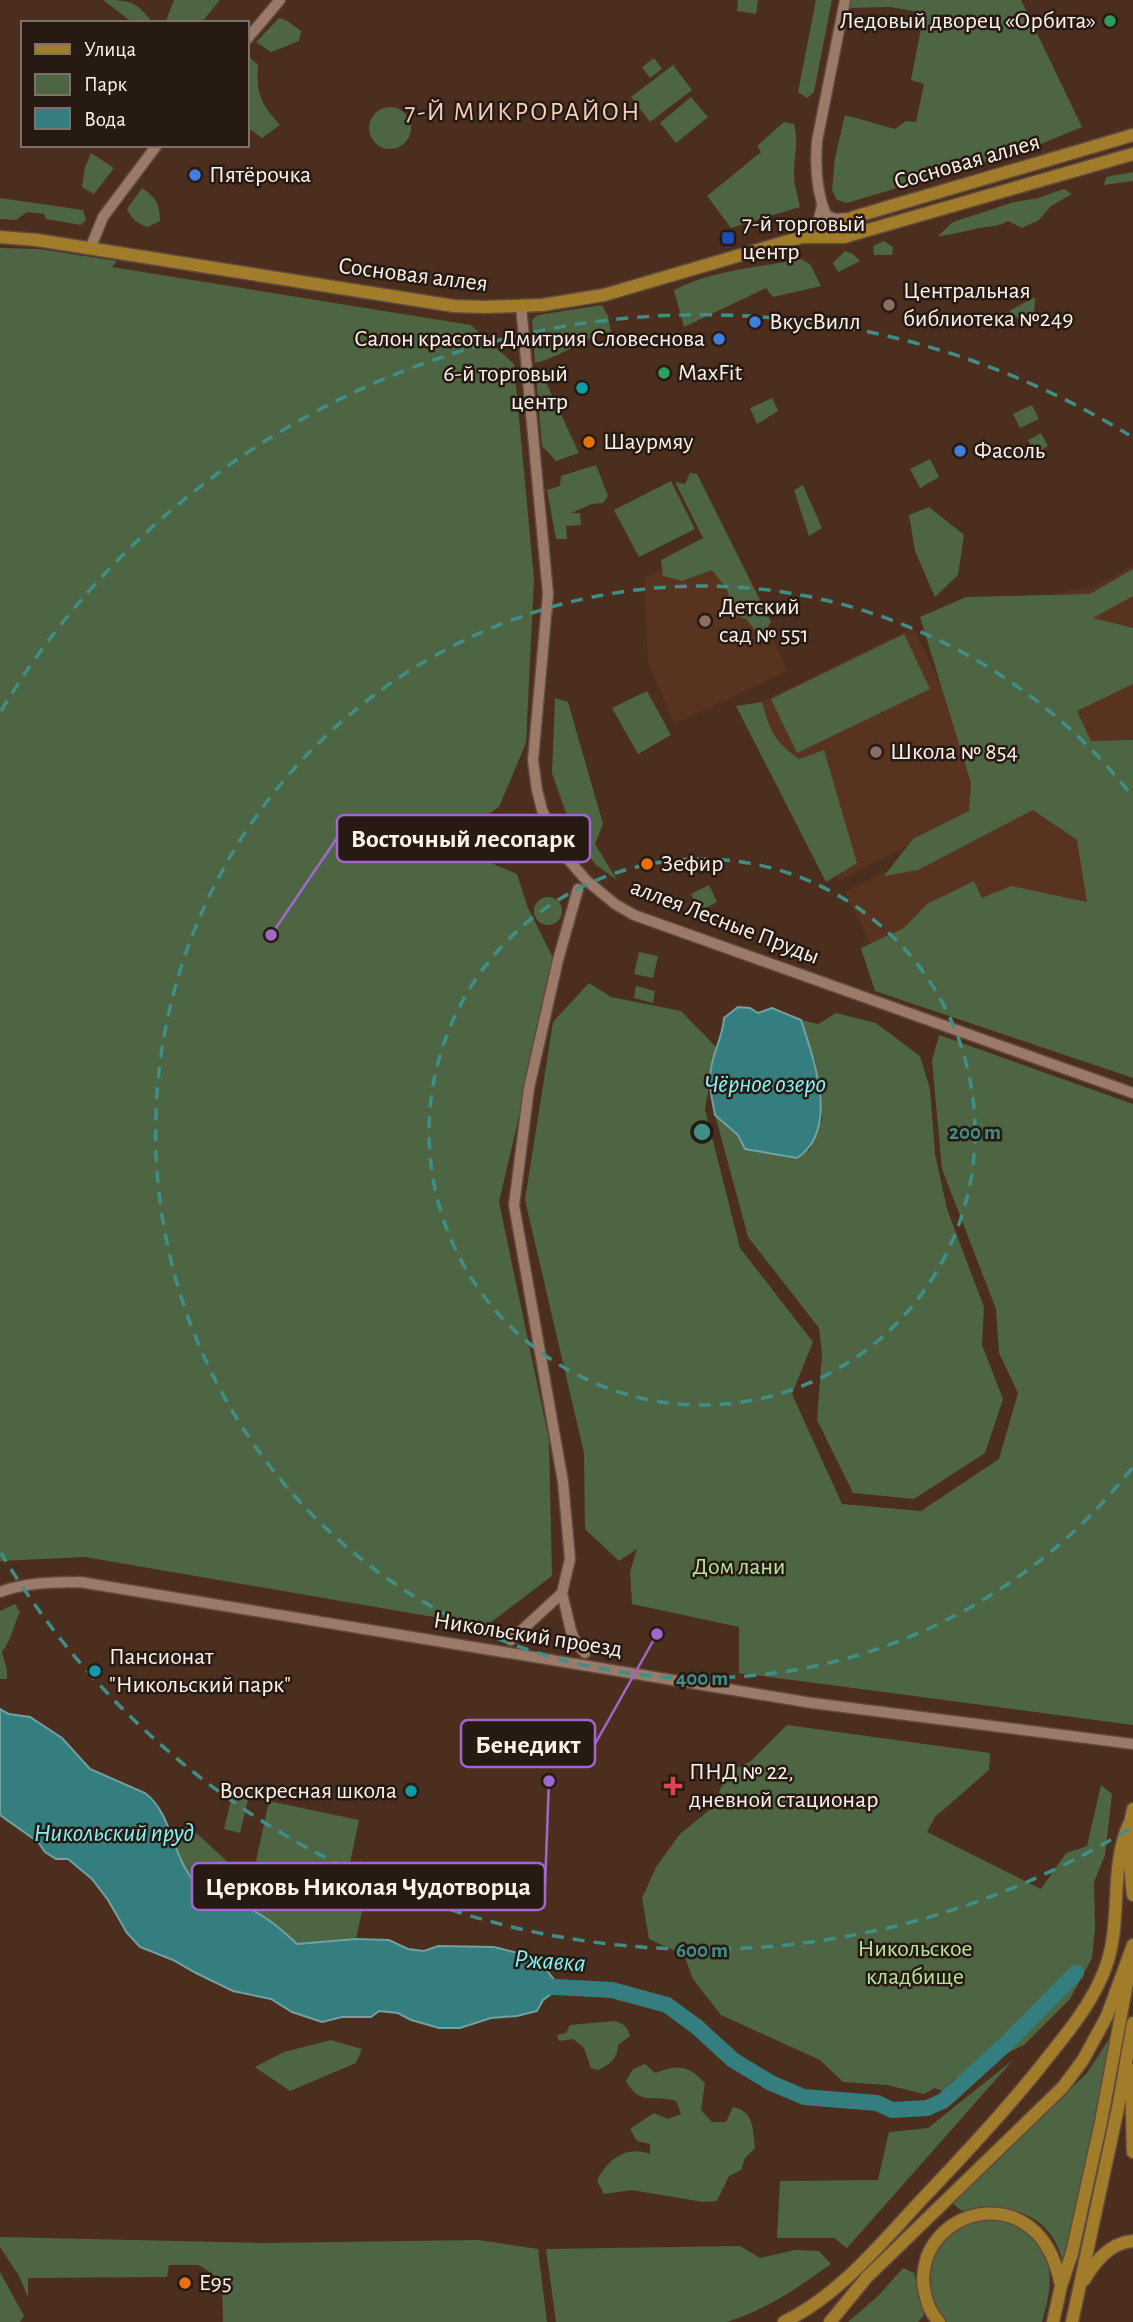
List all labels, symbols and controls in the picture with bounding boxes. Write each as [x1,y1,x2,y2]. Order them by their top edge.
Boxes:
place label: Ледовый дворец «Орбита» [840,9,1096,33]
marker: Ледовый дворец «Орбита» [1102,13,1118,29]
legend [21,21,248,147]
text: Улица [84,39,137,60]
text: Парк [84,74,128,95]
district label: 7-Й МИКРОРАЙОН [405,99,641,125]
text: Вода [84,109,126,130]
street label: Сосновая аллея [891,130,1043,194]
place label: Пятёрочка [209,163,311,187]
marker: Пятёрочка [187,167,203,183]
place label: 7-й торговый центр [742,212,865,264]
marker: 7-й торговый центр [720,230,736,246]
street label: Сосновая аллея [337,254,489,296]
place label: Центральная библиотека №249 [903,279,1074,331]
marker: Центральная библиотека №249 [881,297,897,313]
place label: ВкусВилл [769,310,861,334]
marker: ВкусВилл [747,314,763,330]
place label: Салон красоты Дмитрия Словеснова [354,327,705,351]
marker: Салон красоты Дмитрия Словеснова [711,331,727,347]
place label: MaxFit [678,361,742,385]
place label: 6-й торговый центр [443,362,568,414]
marker: MaxFit [656,365,672,381]
marker: 6-й торговый центр [574,380,590,396]
place label: Шаурмяу [603,430,694,454]
marker: Шаурмяу [581,434,597,450]
place label: Фасоль [974,439,1045,463]
marker: Фасоль [952,443,968,459]
place label: Детский сад № 551 [719,595,809,647]
marker: Детский сад № 551 [697,613,713,629]
place label: Школа № 854 [890,740,1018,764]
marker: Школа № 854 [868,744,884,760]
callout: Восточный лесопарк [337,815,590,862]
text: Восточный лесопарк [351,826,575,852]
place label: Зефир [661,852,723,876]
marker: Зефир [639,856,655,872]
street label: аллея Лесные Пруды [627,875,823,969]
water label: Чёрное озеро [704,1071,826,1097]
centre of rings [690,1120,714,1144]
text: 200 m [949,1122,1001,1143]
park label: Дом лани [693,1555,785,1579]
street label: Никольский проезд [432,1608,624,1662]
place label: Пансионат "Никольский парк" [109,1645,291,1697]
marker: Пансионат "Никольский парк" [87,1663,103,1679]
text: 400 m [676,1668,728,1689]
callout: Бенедикт [461,1720,595,1767]
text: Бенедикт [475,1732,582,1758]
place label: ПНД № 22, дневной стационар [689,1760,878,1812]
marker: ПНД № 22, дневной стационар [663,1776,683,1796]
place label: Воскресная школа [219,1779,397,1803]
marker: Воскресная школа [403,1783,419,1799]
water label: Никольский пруд [34,1820,194,1846]
callout: Церковь Николая Чудотворца [192,1863,545,1910]
text: Церковь Николая Чудотворца [205,1874,531,1900]
park label: Никольское кладбище [857,1937,973,1989]
text: 600 m [676,1940,728,1961]
water label: Ржавка [513,1946,587,1976]
place label: E95 [199,2271,232,2295]
marker: E95 [177,2275,193,2291]

